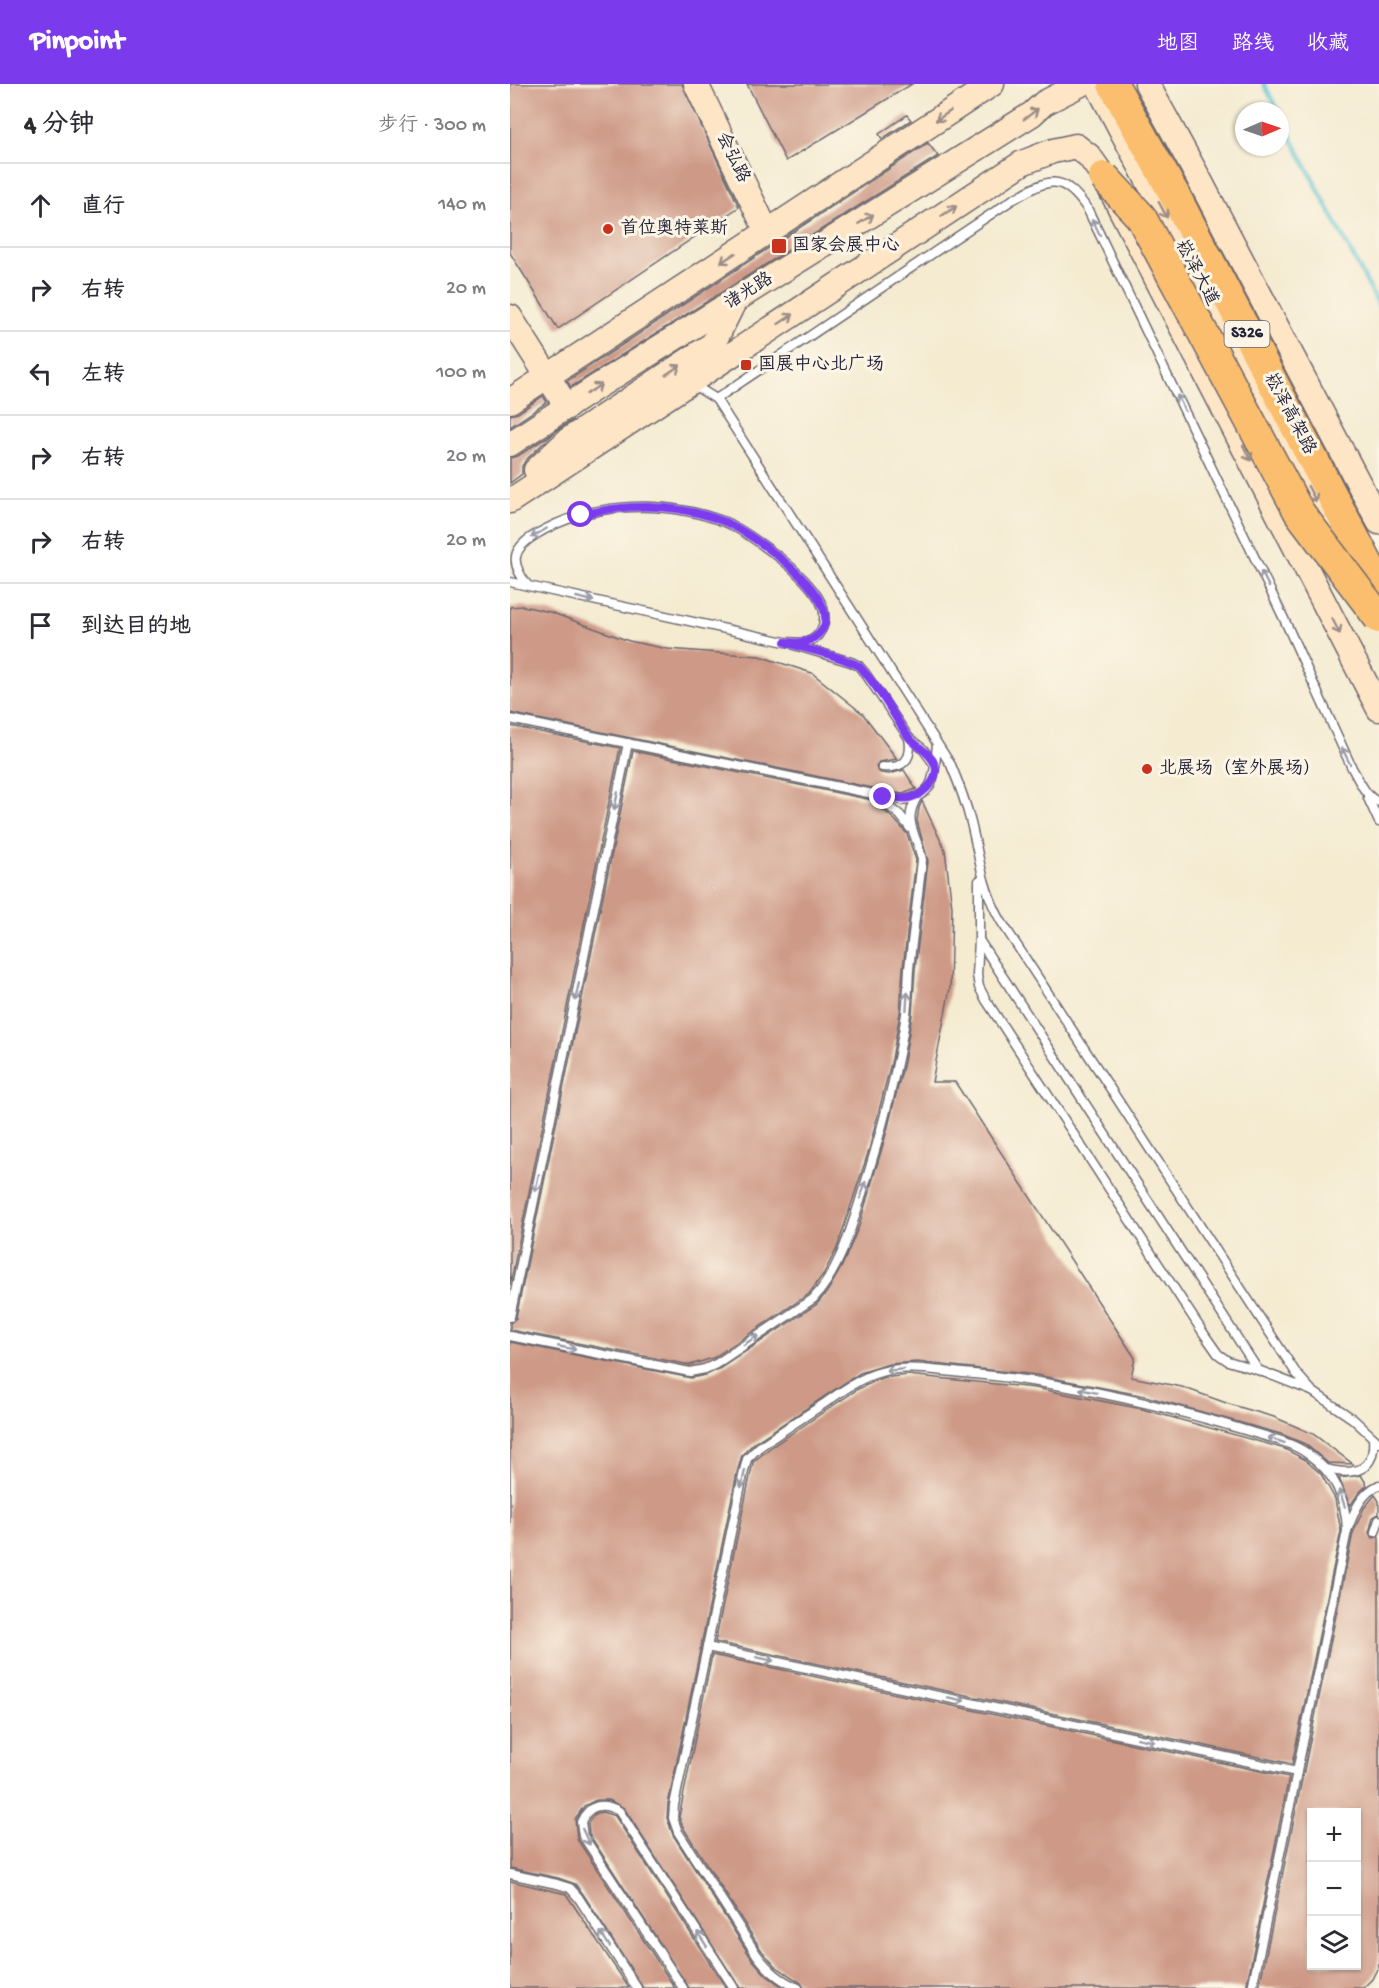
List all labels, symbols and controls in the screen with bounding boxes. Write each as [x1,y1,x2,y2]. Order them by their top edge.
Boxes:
text: Pinpoint [30,26,124,59]
text: 地图 [1157,33,1199,58]
text: 路线 [1232,33,1274,58]
text: 收藏 [1307,33,1349,58]
north arrow [1235,102,1289,156]
one-way arrow [1022,108,1038,121]
one-way arrow [936,110,952,122]
text: 4 分钟 [24,111,94,142]
text: 步行 · 300 m [378,115,486,138]
street label: 会弘路 [711,129,754,187]
icon: ahead [24,189,57,222]
text: 140 m [438,194,486,217]
text: 直行 [81,195,125,221]
one-way arrow [1158,201,1169,219]
one-way arrow [940,205,957,217]
one-way arrow [857,212,874,224]
place label: 首位奥特莱斯 [620,217,728,240]
one-way arrow [1090,218,1102,236]
marker: 首位奥特莱斯 [601,222,615,236]
place label: 国家会展中心 [792,235,900,257]
street label: 崧泽大道 [1170,236,1223,310]
marker: 国家会展中心 [770,237,788,255]
one-way arrow [719,251,736,264]
street label: 诸光路 [720,268,777,315]
icon: right [24,273,57,306]
text: 20 m [446,278,486,301]
text: 右转 [81,279,125,305]
one-way arrow [777,312,794,324]
road number: S326 [1224,321,1270,347]
place label: 国展中心北广场 [758,354,884,376]
icon: left [24,357,57,390]
marker: 国展中心北广场 [739,358,753,372]
text: 100 m [436,362,486,385]
text: 左转 [81,363,125,389]
one-way arrow [664,364,681,376]
street label: 崧泽高架路 [1259,369,1320,459]
one-way arrow [585,383,602,395]
one-way arrow [1174,394,1186,412]
icon: right [24,441,57,474]
one-way arrow [1241,444,1253,462]
text: 20 m [446,446,486,469]
text: 右转 [81,447,125,473]
one-way arrow [1307,485,1319,503]
route start [567,501,593,527]
icon: right [24,525,57,558]
one-way arrow [531,527,548,539]
text: 20 m [446,530,486,553]
text: 右转 [81,531,125,557]
one-way arrow [1258,570,1270,588]
one-way arrow [575,593,594,605]
icon: arrive [24,609,57,642]
text: 到达目的地 [81,615,191,641]
one-way arrow [1331,617,1342,635]
one-way arrow [1340,747,1352,765]
place label: 北展场（室外展场） [1159,758,1321,780]
marker: 北展场（室外展场） [1140,762,1154,776]
route end [869,783,895,809]
one-way arrow [610,790,621,810]
one-way arrow [570,982,582,1001]
one-way arrow [902,991,913,1011]
one-way arrow [531,1172,542,1192]
one-way arrow [858,1181,869,1200]
one-way arrow [743,1334,759,1346]
one-way arrow [557,1343,577,1354]
one-way arrow [885,1365,905,1376]
one-way arrow [1079,1385,1098,1396]
one-way arrow [1267,1434,1286,1445]
one-way arrow [736,1469,748,1488]
one-way arrow [1335,1489,1346,1508]
one-way arrow [754,1654,774,1665]
one-way arrow [946,1694,965,1706]
one-way arrow [1137,1734,1156,1746]
map controls [1307,1808,1361,1970]
button: + [1307,1808,1361,1862]
one-way arrow [580,1827,592,1845]
button: − [1307,1862,1361,1916]
button: layers [1307,1916,1361,1970]
one-way arrow [598,1931,610,1948]
one-way arrow [696,1931,708,1948]

